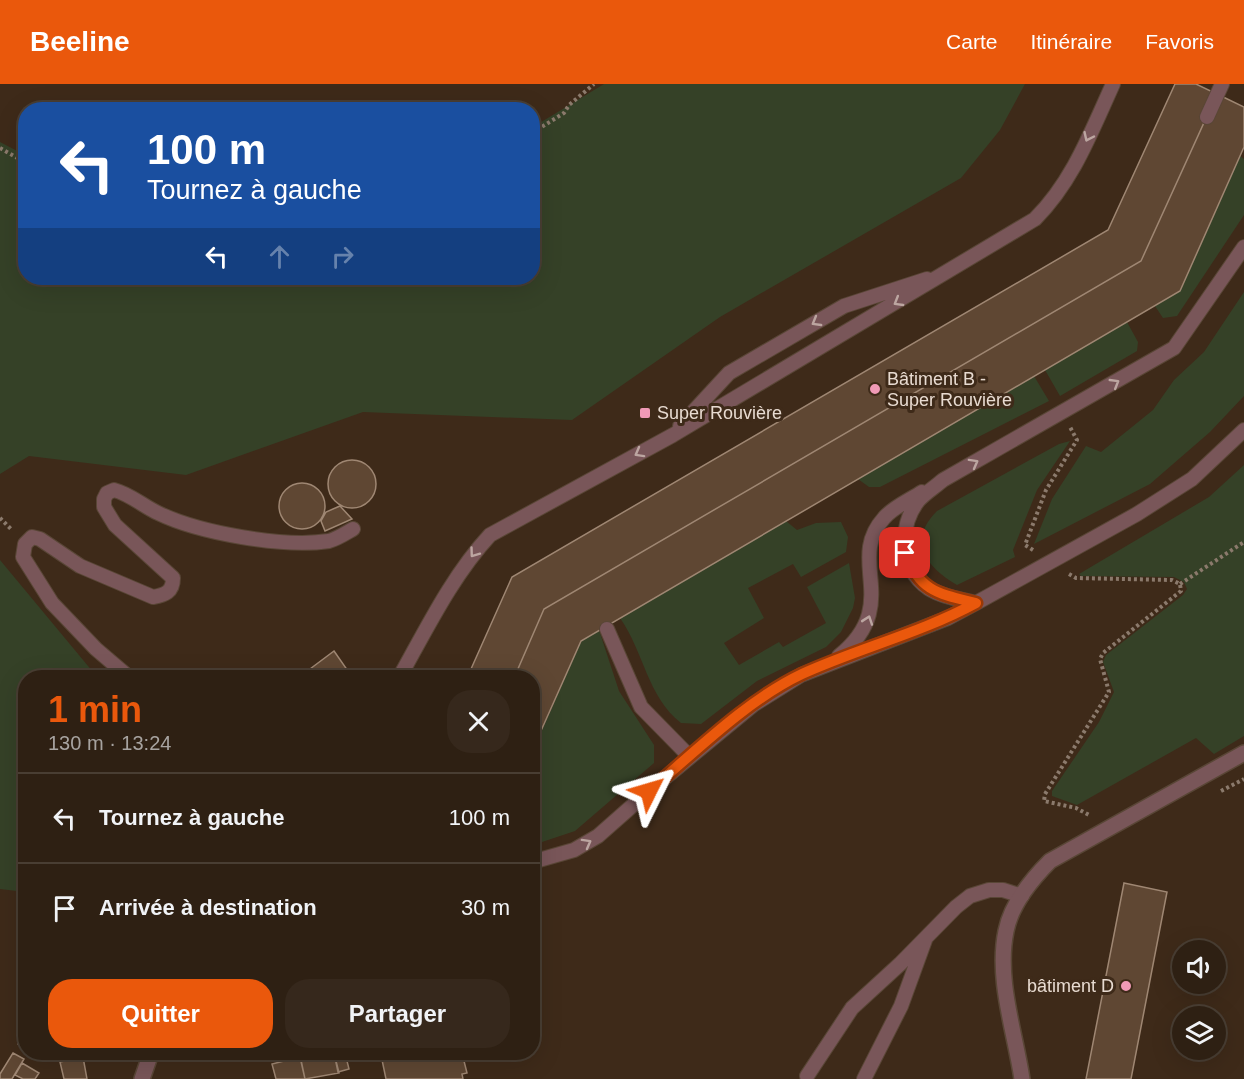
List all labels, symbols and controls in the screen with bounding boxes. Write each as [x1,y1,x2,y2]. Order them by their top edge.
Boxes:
text: Beeline [30,26,130,57]
text: Carte [946,30,997,53]
text: Itinéraire [1030,30,1112,53]
text: Favoris [1145,30,1214,53]
icon: left [48,126,126,204]
text: 100 m [147,126,266,173]
one-way arrow [1084,130,1096,141]
text: Tournez à gauche [147,175,362,205]
icon: left [200,240,233,273]
icon: ahead [263,240,296,273]
icon: right [326,240,359,273]
one-way arrow [894,294,905,306]
one-way arrow [812,315,822,326]
place label: Bâtiment B - Super Rouvière [887,369,1012,410]
one-way arrow [1109,379,1119,390]
marker: Bâtiment B - Super Rouvière [868,382,882,396]
place label: Super Rouvière [657,403,782,423]
marker: Super Rouvière [638,406,652,420]
one-way arrow [635,446,646,457]
one-way arrow [968,459,978,470]
pin [879,527,930,578]
icon: arrive [888,536,921,569]
one-way arrow [470,547,481,558]
one-way arrow [860,615,873,625]
text: 1 min [48,689,142,730]
button: close [447,690,510,753]
text: 130 m · 13:24 [48,732,171,754]
position arrow [617,759,681,823]
icon: left [48,802,81,835]
text: Tournez à gauche [99,805,284,830]
text: 100 m [449,805,510,830]
one-way arrow [581,838,591,850]
icon: arrive [48,892,81,925]
text: Arrivée à destination [99,895,317,920]
text: 30 m [461,895,510,920]
map controls [1172,940,1226,1060]
button: sound [1172,940,1226,994]
place label: bâtiment D [1027,976,1114,996]
button: Quitter [48,979,273,1048]
button: Partager [285,979,510,1048]
marker: bâtiment D [1119,979,1133,993]
button: layers [1172,1006,1226,1060]

